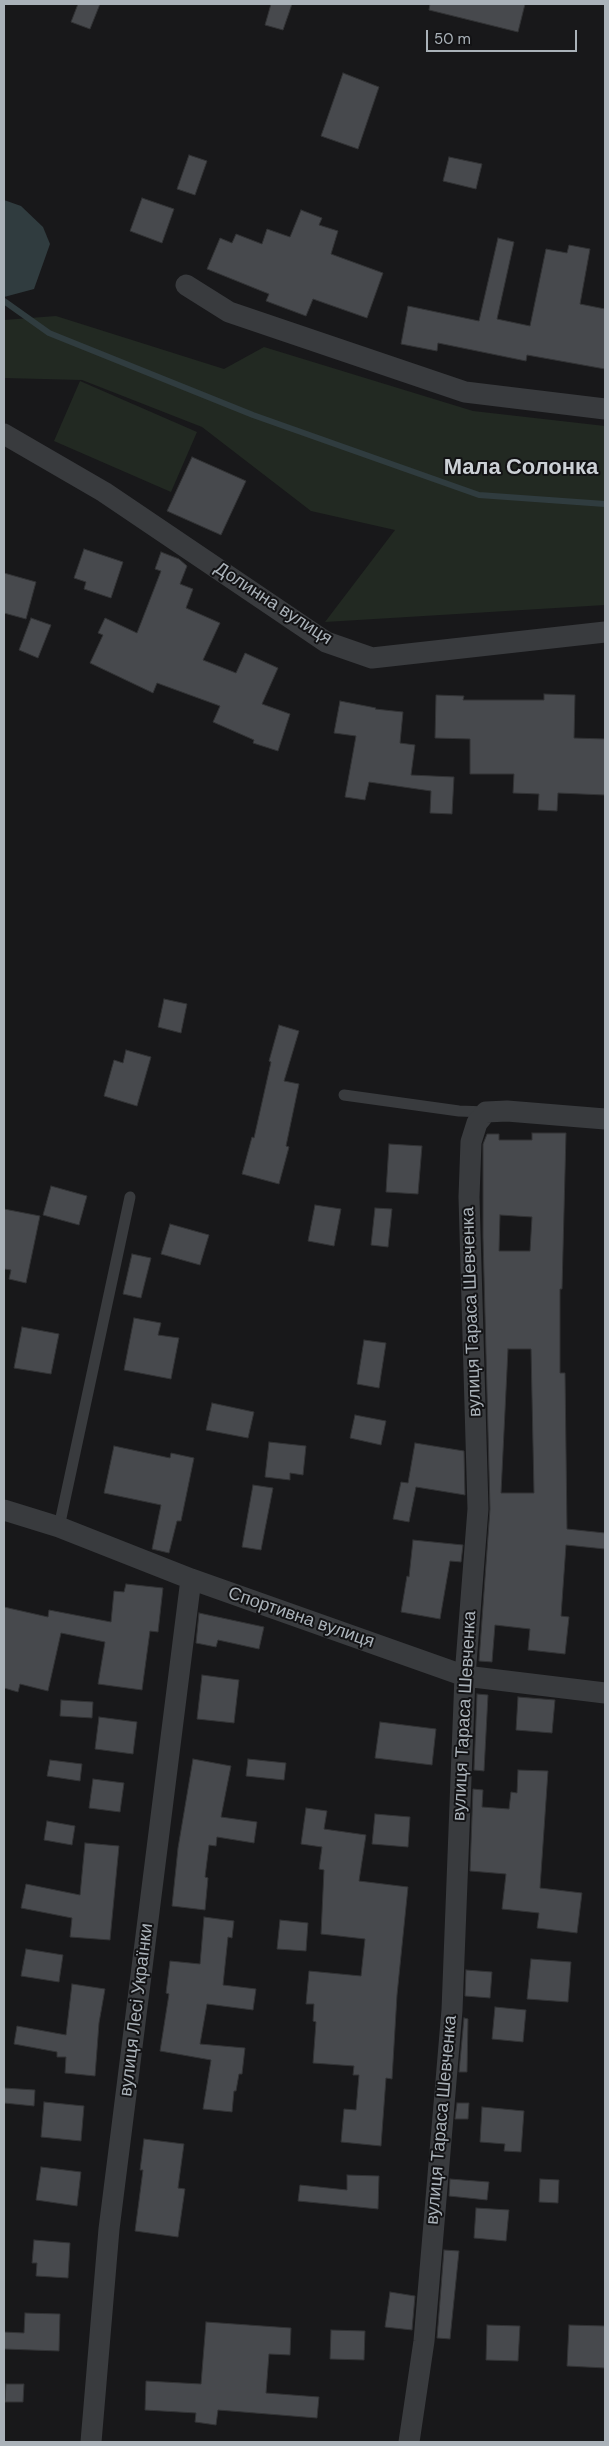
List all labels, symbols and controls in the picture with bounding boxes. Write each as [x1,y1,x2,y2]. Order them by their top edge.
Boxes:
scale bar [429,20,580,52]
text: 50 m [434,29,471,49]
district label: Мала Солонка [444,455,598,481]
street label: Долинна вулиця [210,558,336,650]
street label: вулиця Тараса Шевченка [458,1207,486,1417]
street label: Спортивна вулиця [225,1583,377,1653]
street label: вулиця Тараса Шевченка [449,1611,481,1821]
street label: вулиця Лесі Українки [116,1922,158,2098]
street label: вулиця Тараса Шевченка [422,2014,462,2226]

